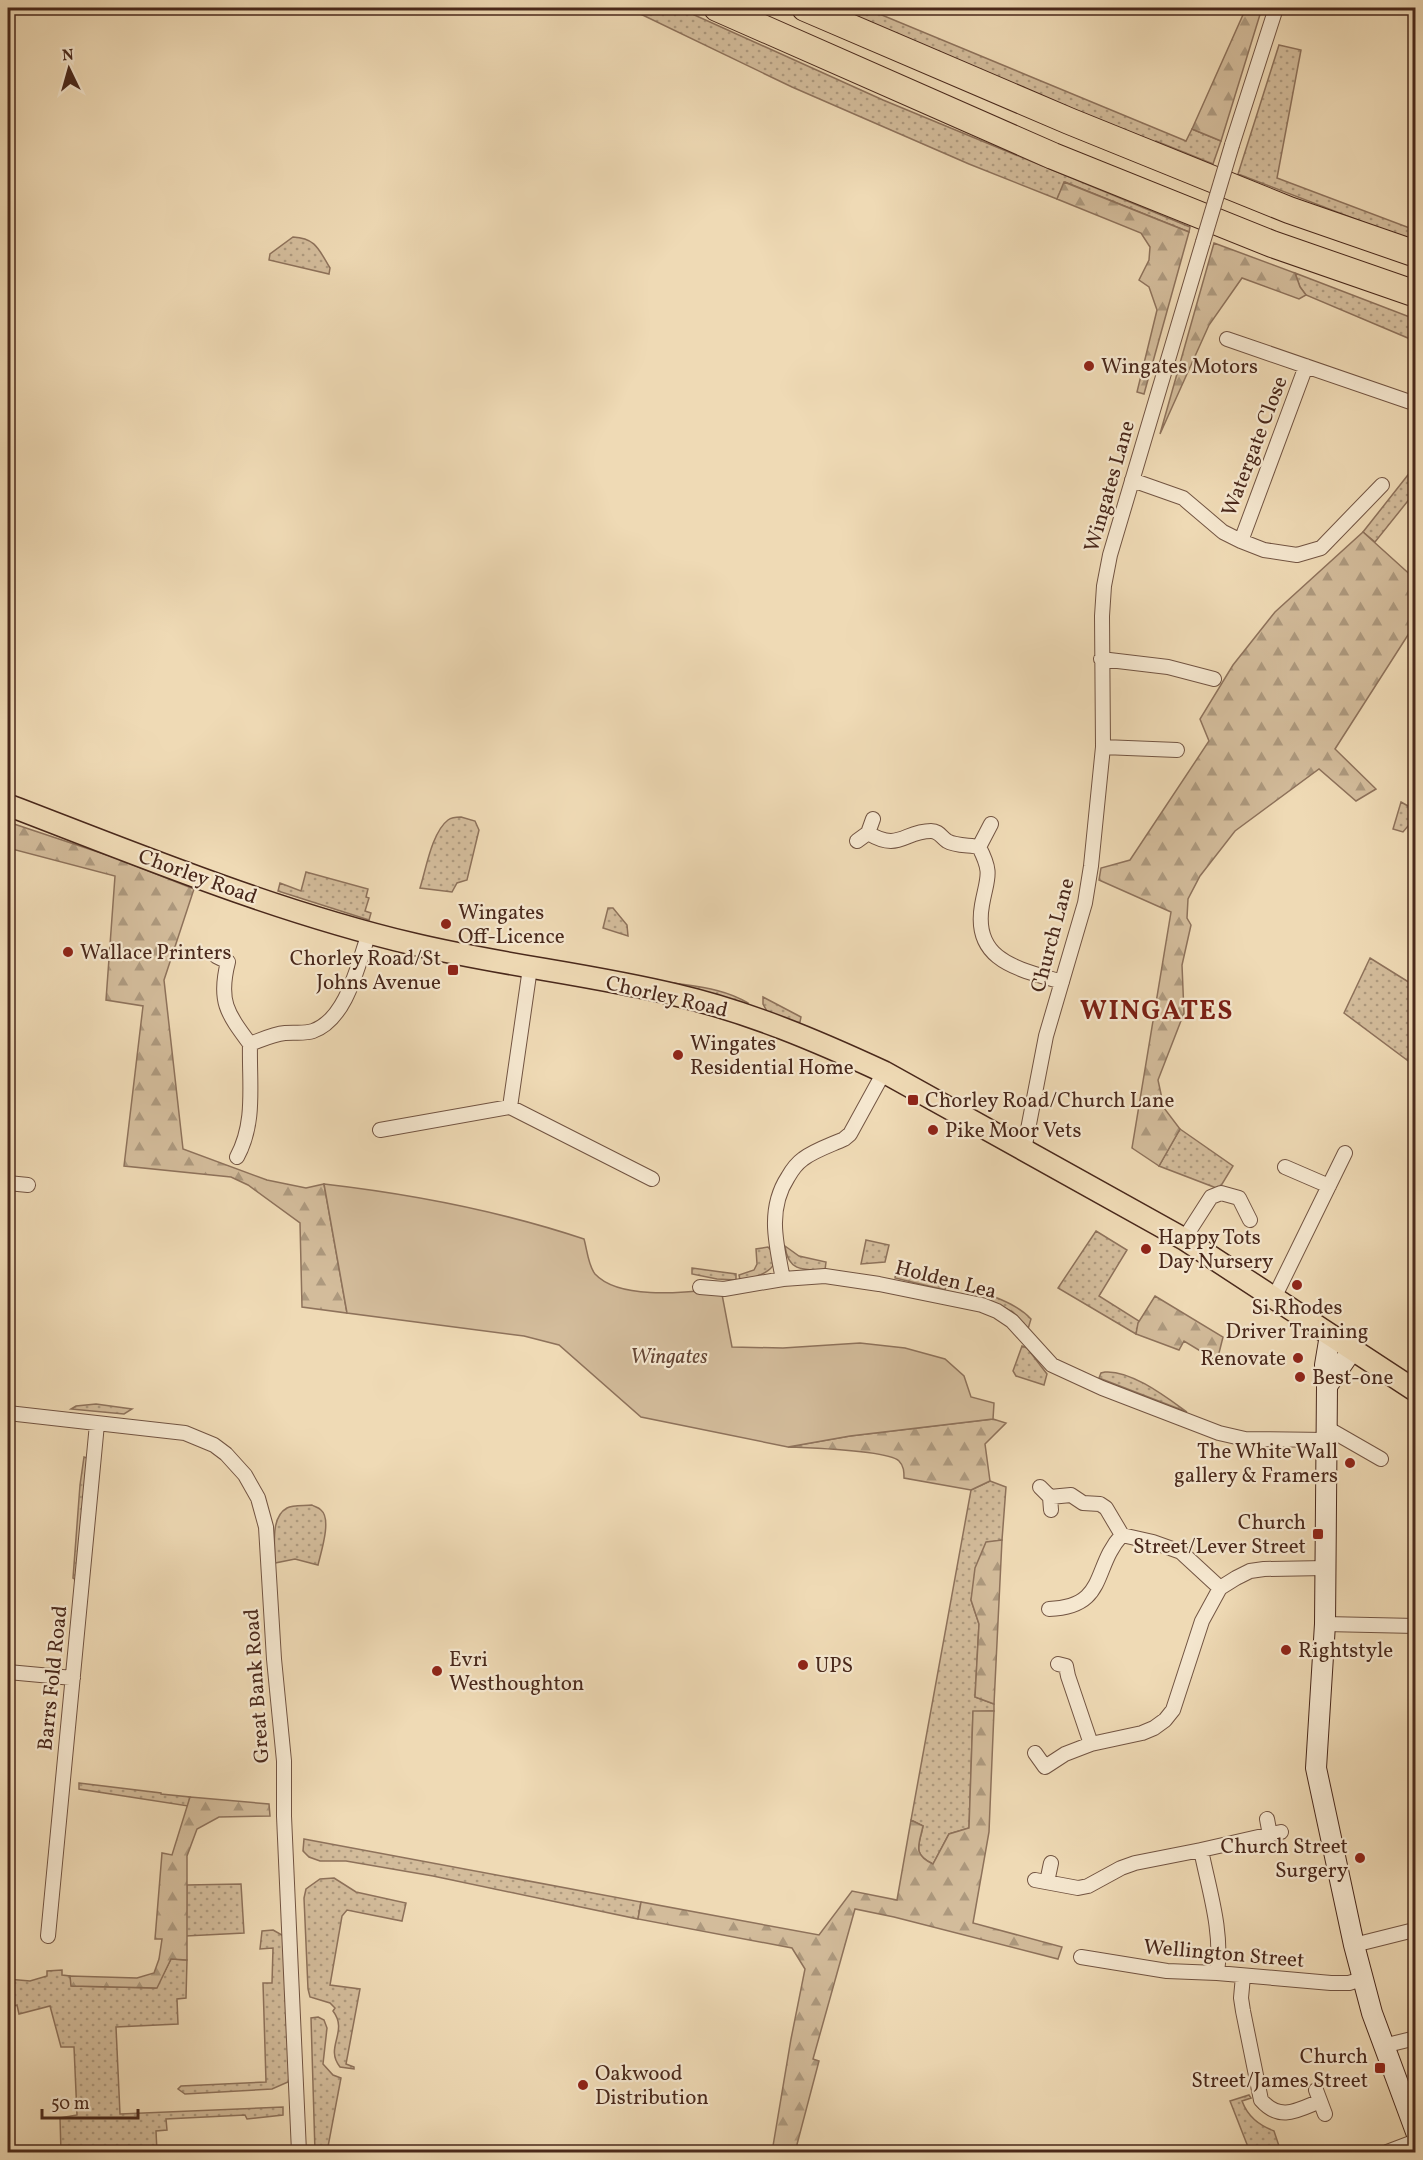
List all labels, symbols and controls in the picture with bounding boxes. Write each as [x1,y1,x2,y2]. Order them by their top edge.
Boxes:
north arrow [39,39,99,99]
text: N [61,45,75,68]
place label: Wingates Motors [1101,353,1258,382]
marker: Wingates Motors [1082,359,1096,373]
street label: Watergate Close [1215,372,1295,521]
street label: Wingates Lane [1078,417,1143,555]
street label: Chorley Road [134,842,261,912]
street label: Church Lane [1024,875,1083,996]
place label: Wingates Off-Licence [458,899,565,952]
marker: Wingates Off-Licence [439,917,453,931]
place label: Wallace Printers [80,939,231,968]
marker: Wallace Printers [61,945,75,959]
place label: Chorley Road/St Johns Avenue [290,945,441,998]
marker: Chorley Road/St Johns Avenue [446,963,460,977]
street label: Chorley Road [603,969,731,1026]
district label: WINGATES [1080,993,1234,1031]
place label: Wingates Residential Home [690,1030,854,1083]
marker: Wingates Residential Home [671,1048,685,1062]
place label: Chorley Road/Church Lane [925,1087,1174,1116]
marker: Chorley Road/Church Lane [906,1093,920,1107]
place label: Pike Moor Vets [945,1117,1081,1146]
marker: Pike Moor Vets [926,1123,940,1137]
place label: Happy Tots Day Nursery [1158,1224,1274,1277]
marker: Happy Tots Day Nursery [1139,1242,1153,1256]
street label: Holden Lea [892,1254,999,1307]
marker: Si Rhodes Driver Training [1290,1278,1304,1292]
place label: Si Rhodes Driver Training [1226,1294,1368,1347]
park label: Wingates [630,1343,708,1372]
place label: Renovate [1200,1345,1286,1374]
marker: Renovate [1291,1351,1305,1365]
place label: Best-one [1312,1364,1393,1393]
marker: Best-one [1293,1370,1307,1384]
place label: The White Wall gallery & Framers [1174,1438,1338,1491]
marker: The White Wall gallery & Framers [1343,1456,1357,1470]
place label: Church Street/Lever Street [1133,1509,1306,1562]
marker: Church Street/Lever Street [1311,1527,1325,1541]
street label: Barrs Fold Road [31,1604,76,1752]
street label: Great Bank Road [238,1608,277,1764]
place label: Rightstyle [1298,1637,1393,1666]
marker: Rightstyle [1279,1643,1293,1657]
place label: Evri Westhoughton [449,1646,584,1699]
place label: UPS [815,1652,853,1681]
marker: UPS [796,1658,810,1672]
marker: Evri Westhoughton [430,1664,444,1678]
place label: Church Street Surgery [1221,1833,1349,1886]
marker: Church Street Surgery [1353,1851,1367,1865]
street label: Wellington Street [1142,1933,1306,1976]
place label: Church Street/James Street [1191,2043,1368,2096]
place label: Oakwood Distribution [595,2060,709,2113]
marker: Church Street/James Street [1373,2061,1387,2075]
marker: Oakwood Distribution [576,2078,590,2092]
scale bar [42,2082,138,2120]
text: 50 m [51,2092,90,2117]

